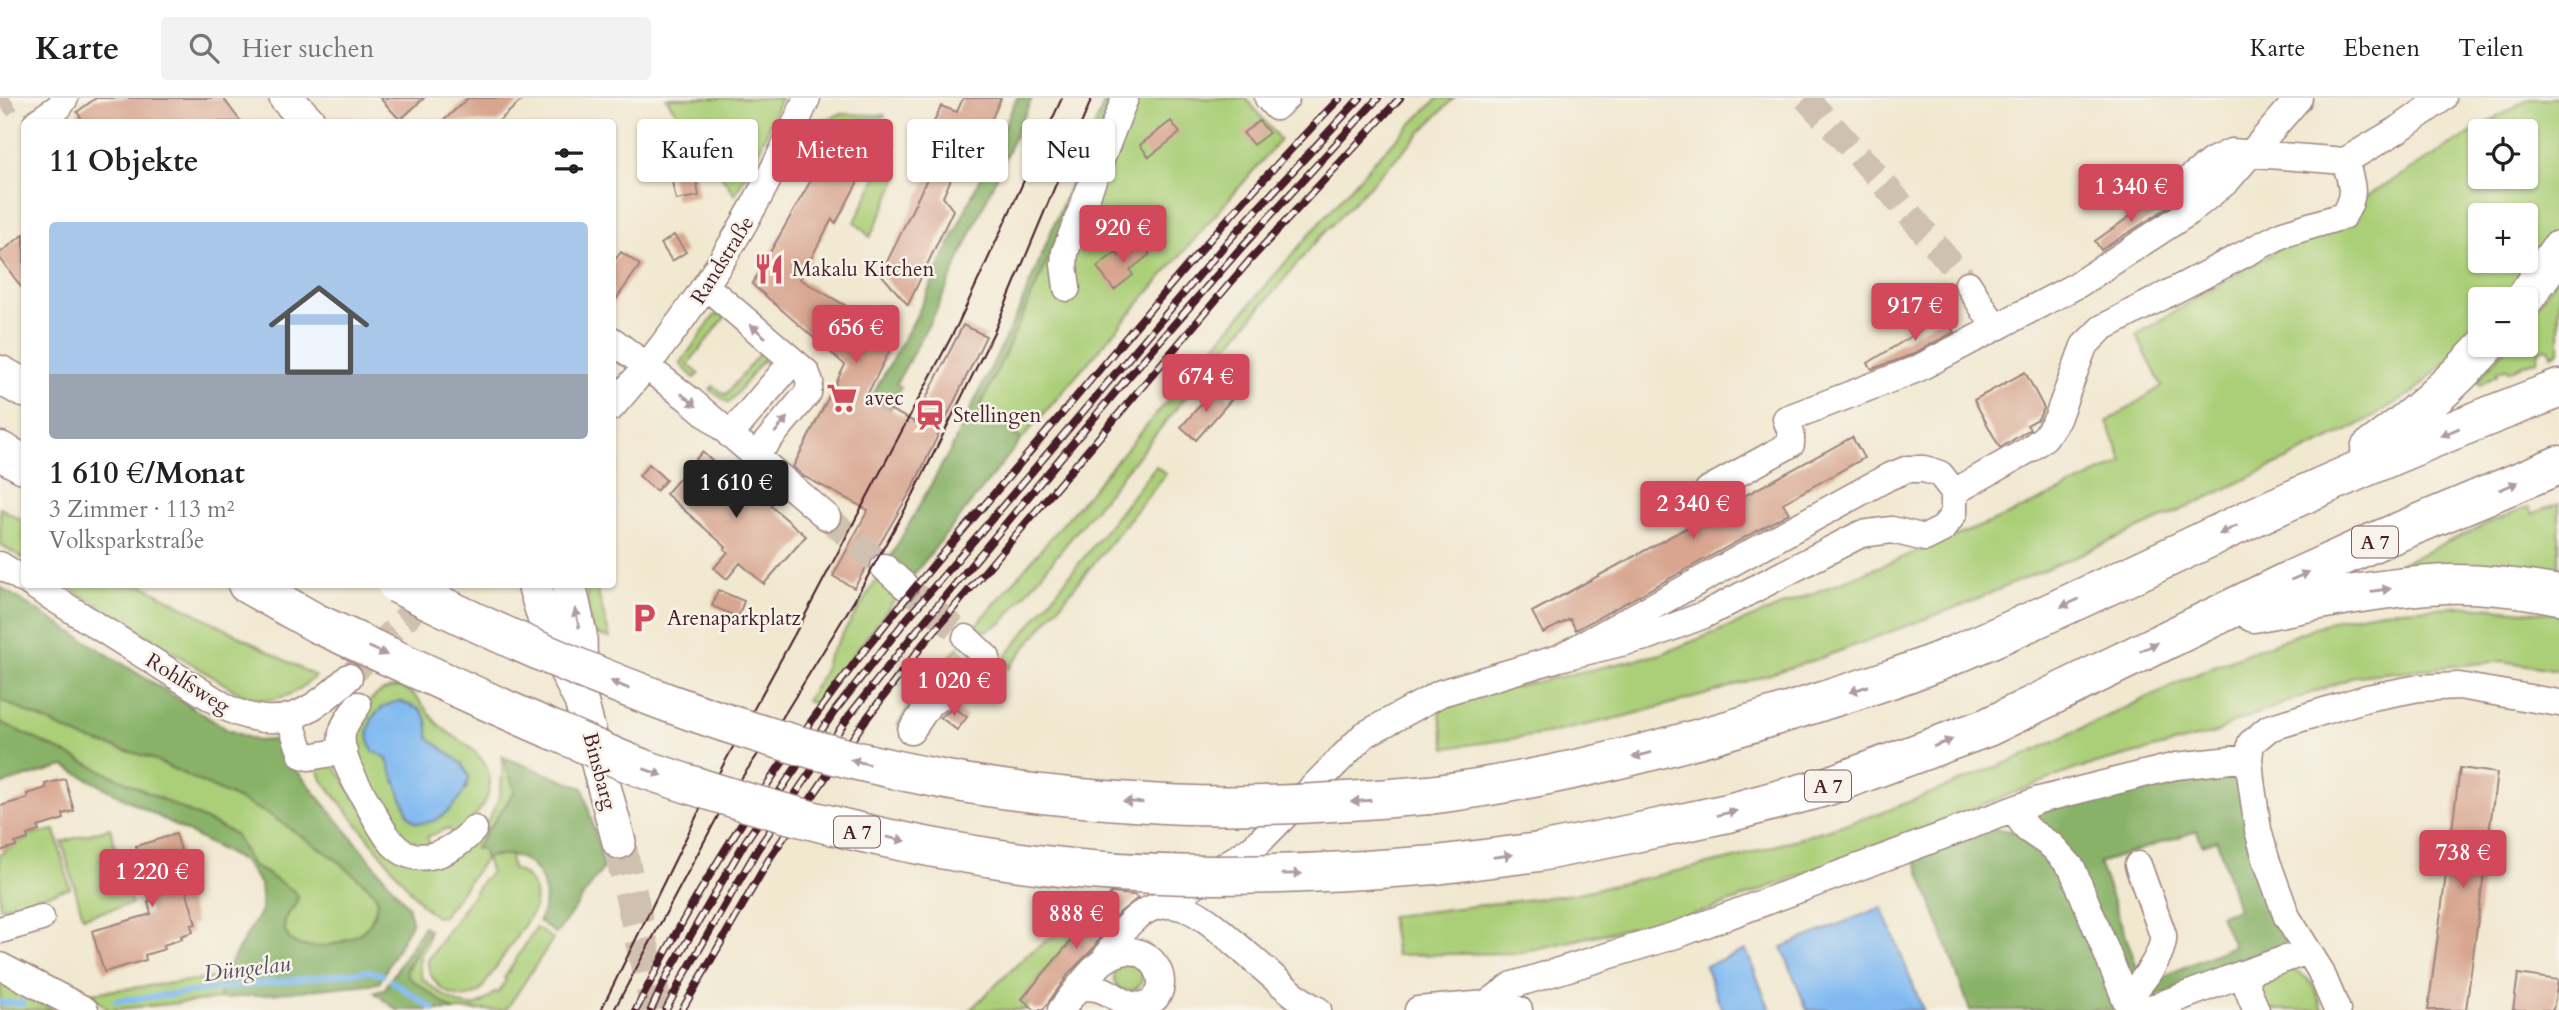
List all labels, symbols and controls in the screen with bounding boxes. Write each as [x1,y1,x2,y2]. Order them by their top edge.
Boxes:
search box [161,17,651,80]
text: Karte [35,26,119,71]
icon: search [185,29,223,67]
text: Hier suchen [241,31,374,66]
text: Karte [2250,32,2305,65]
text: Ebenen [2343,32,2420,65]
text: Teilen [2458,32,2524,65]
chip: Kaufen [637,119,758,182]
chip: Mieten [772,119,893,182]
chip: Filter [907,119,1008,182]
chip: Neu [1022,119,1115,182]
map controls [2468,119,2538,357]
button: locate [2468,119,2538,189]
text: 11 Objekte [49,141,199,182]
icon: filters [550,142,588,180]
pin: 1 340 € [2066,164,2196,224]
text: 1 340 € [2094,171,2168,202]
button: + [2468,203,2538,273]
pin: 920 € [1074,206,1172,265]
street label: Randstraße [684,211,761,310]
text: 920 € [1095,212,1151,243]
restaurant icon: Makalu Kitchen [752,252,786,286]
place label: Makalu Kitchen [792,255,934,284]
icon: home [256,267,382,393]
pin: 917 € [1866,284,1964,343]
button: − [2468,287,2538,357]
text: 917 € [1887,290,1943,321]
pin: 656 € [807,306,905,365]
text: 656 € [828,312,884,343]
one-way arrow [750,324,767,339]
pin: 674 € [1157,354,1255,414]
text: 674 € [1178,361,1234,392]
supermarket icon: avec [825,381,859,415]
place label: avec [865,384,904,413]
one-way arrow [680,393,698,408]
station icon: Stellingen [913,398,947,432]
place label: Stellingen [953,401,1042,430]
one-way arrow [774,416,789,434]
one-way arrow [2440,426,2460,438]
text: 1 610 €/Monat [49,453,245,494]
pin: 1 610 € [671,460,801,520]
text: 1 610 € [699,467,773,498]
one-way arrow [2499,480,2519,492]
pin: 2 340 € [1628,482,1758,541]
text: 2 340 € [1656,488,1730,519]
text: 3 Zimmer · 113 m² [49,494,234,525]
text: Volksparkstraße [49,525,205,556]
one-way arrow [2217,525,2238,536]
road number: A 7 [2352,526,2398,558]
one-way arrow [2290,570,2310,582]
one-way arrow [2370,584,2392,595]
one-way arrow [2060,597,2080,609]
parking icon: Arenaparkplatz [627,601,661,635]
place label: Arenaparkplatz [667,604,802,633]
one-way arrow [571,607,582,629]
one-way arrow [2139,642,2159,653]
street label: Rohlfsweg [140,646,236,721]
one-way arrow [367,646,388,657]
pin: 1 020 € [889,658,1019,718]
text: 1 020 € [917,665,991,696]
one-way arrow [610,680,631,691]
one-way arrow [1849,684,1870,695]
street label: Binsbarg [575,729,624,813]
one-way arrow [1933,737,1954,748]
one-way arrow [1631,750,1653,761]
one-way arrow [849,756,871,767]
one-way arrow [643,767,664,778]
road number: A 7 [1805,771,1851,802]
one-way arrow [1349,795,1371,806]
one-way arrow [1122,796,1144,807]
one-way arrow [1716,807,1738,818]
road number: A 7 [834,817,880,848]
pin: 738 € [2414,830,2512,890]
one-way arrow [885,834,907,845]
text: 738 € [2435,837,2491,868]
pin: 1 220 € [87,850,217,909]
one-way arrow [1493,851,1515,862]
text: 1 220 € [115,856,189,887]
one-way arrow [1281,868,1303,880]
pin: 888 € [1027,892,1125,951]
text: 888 € [1048,898,1104,929]
water label: Düngelau [202,948,293,989]

